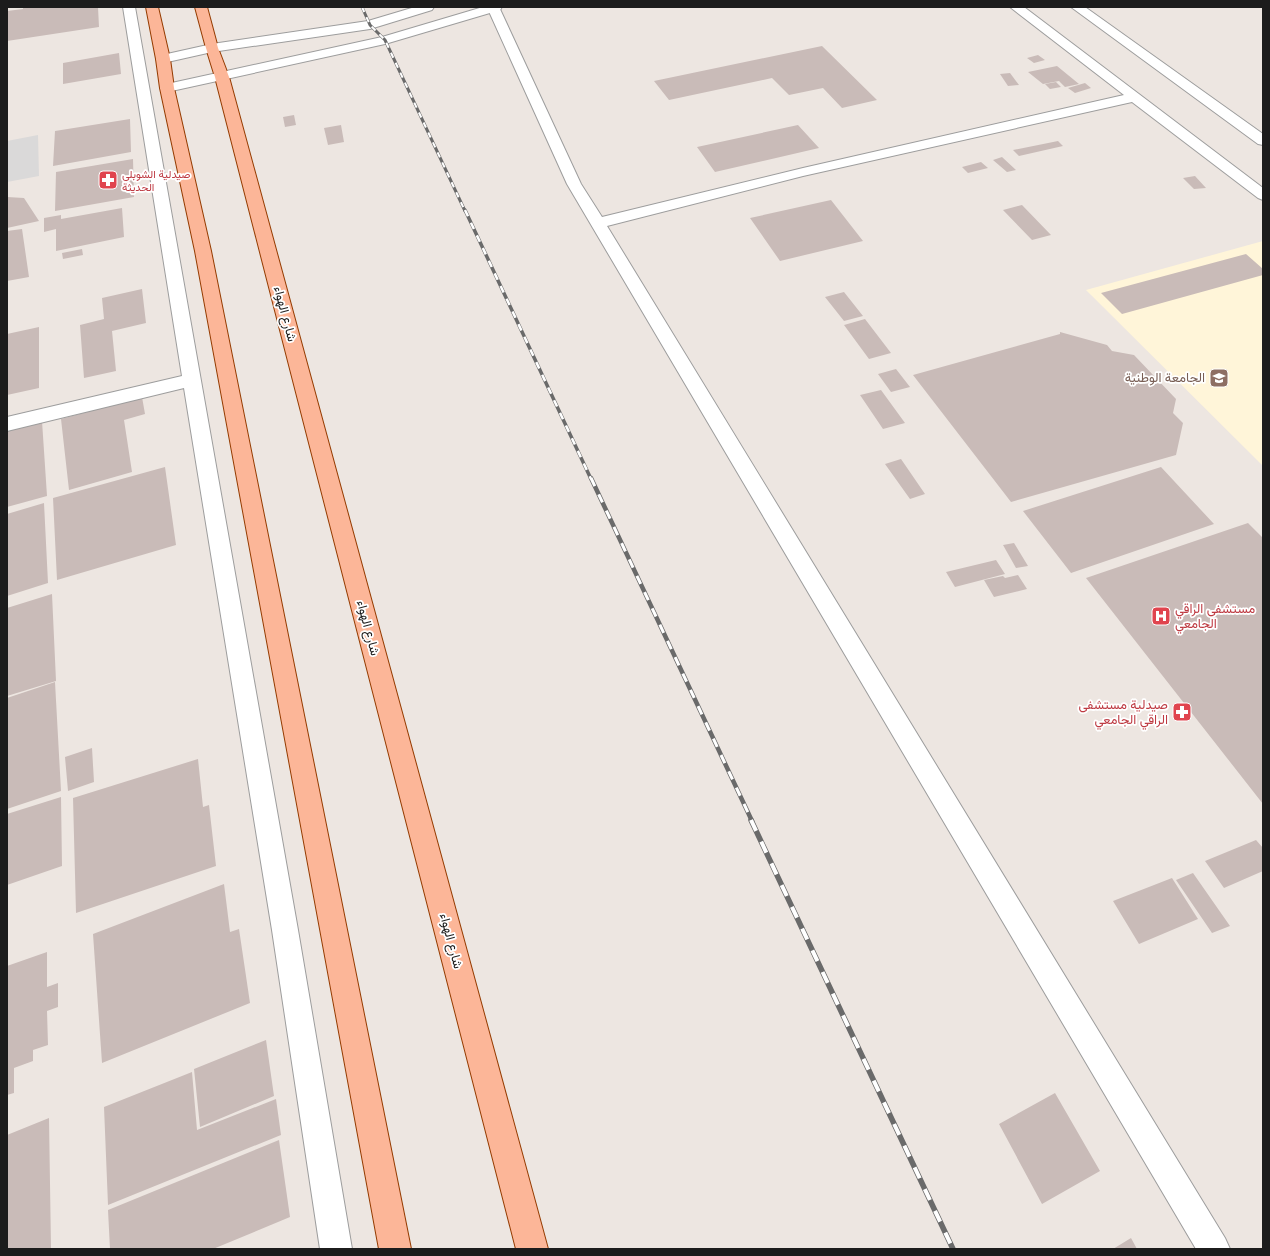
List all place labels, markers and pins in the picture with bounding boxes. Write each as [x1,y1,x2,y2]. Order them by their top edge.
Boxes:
place label: صيدلية الشوبلي الحديثة [122,167,191,195]
pharmacy icon: صيدلية الشوبلي الحديثة [97,169,119,191]
school or university icon: الجامعة الوطنية [1208,367,1230,389]
place label: الجامعة الوطنية [1125,369,1205,387]
place label: مستشفى الراقي الجامعي [1175,600,1255,634]
hospital icon: مستشفى الراقي الجامعي [1150,605,1172,627]
place label: صيدلية مستشفى الراقي الجامعي [1079,696,1168,730]
pharmacy icon: صيدلية مستشفى الراقي الجامعي [1171,701,1193,723]

